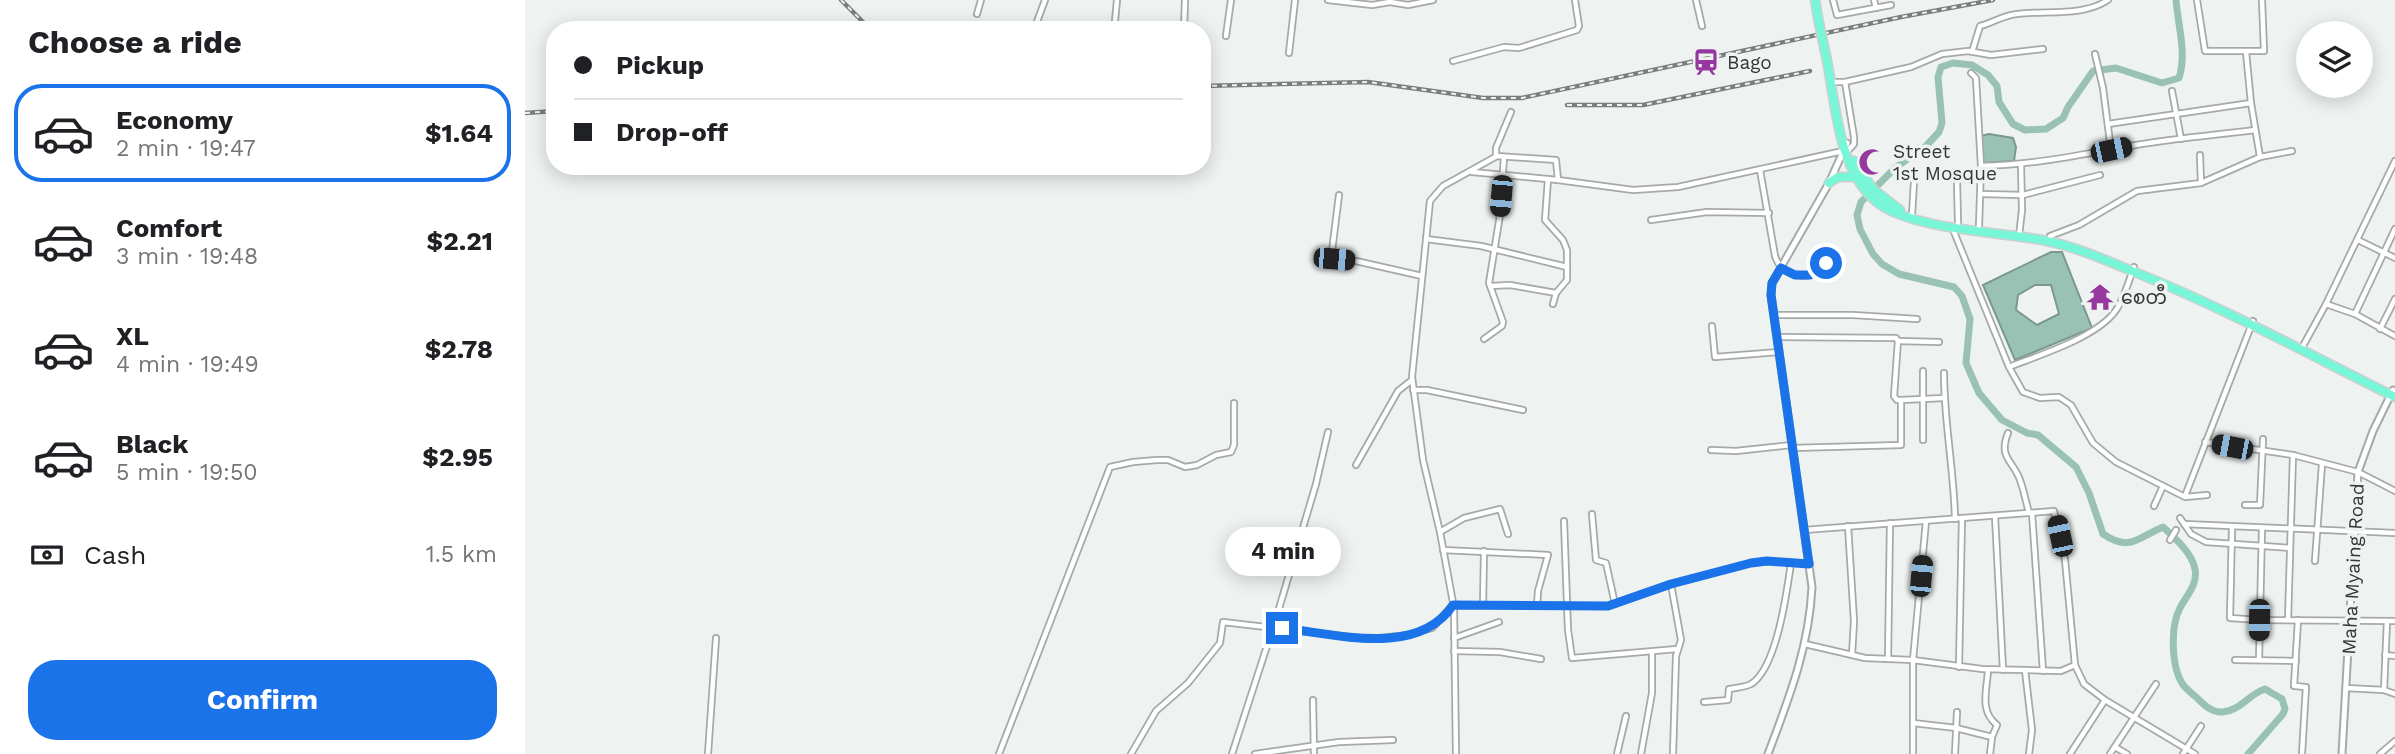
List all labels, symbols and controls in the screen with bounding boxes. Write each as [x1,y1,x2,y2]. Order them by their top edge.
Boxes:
map controls [2296,21,2373,98]
button: layers [2296,21,2373,98]
text: Choose a ride [28,23,242,61]
station icon: Bago [1691,47,1721,77]
text: Pickup [616,50,704,80]
place label: Bago [1727,51,1772,74]
icon: car [32,102,95,165]
text: Economy [116,105,233,135]
text: Drop-off [616,117,728,147]
text: $1.64 [425,118,493,148]
text: 2 min · 19:47 [116,135,256,162]
car [2089,135,2134,165]
place label: Street 1st Mosque [1893,140,1997,185]
mosque icon: Street 1st Mosque [1857,147,1887,177]
car [1489,174,1514,218]
icon: car [32,210,95,273]
text: Comfort [116,213,222,243]
text: $2.21 [427,226,493,256]
text: 3 min · 19:48 [116,243,258,270]
car [1313,247,1356,271]
route start [1810,247,1842,279]
temple icon: စေတီ [2085,282,2115,312]
place label: စေတီ [2121,283,2167,309]
icon: car [32,318,95,381]
text: XL [116,321,149,351]
text: $2.78 [425,334,493,364]
text: 4 min · 19:49 [116,351,259,378]
icon: car [32,426,95,489]
text: Black [116,429,188,459]
car [2210,433,2255,461]
text: $2.95 [422,442,493,472]
text: 5 min · 19:50 [116,459,258,486]
street label: Maha Myaing Road [2337,483,2369,655]
car [2046,513,2075,559]
callout: 4 min [1224,526,1340,576]
icon: cash [28,536,66,574]
text: 4 min [1251,538,1315,565]
text: Cash [84,540,146,570]
text: 1.5 km [426,541,497,568]
car [1909,554,1934,598]
car [2249,599,2270,641]
route end [1266,612,1298,644]
button: Confirm [28,660,497,740]

